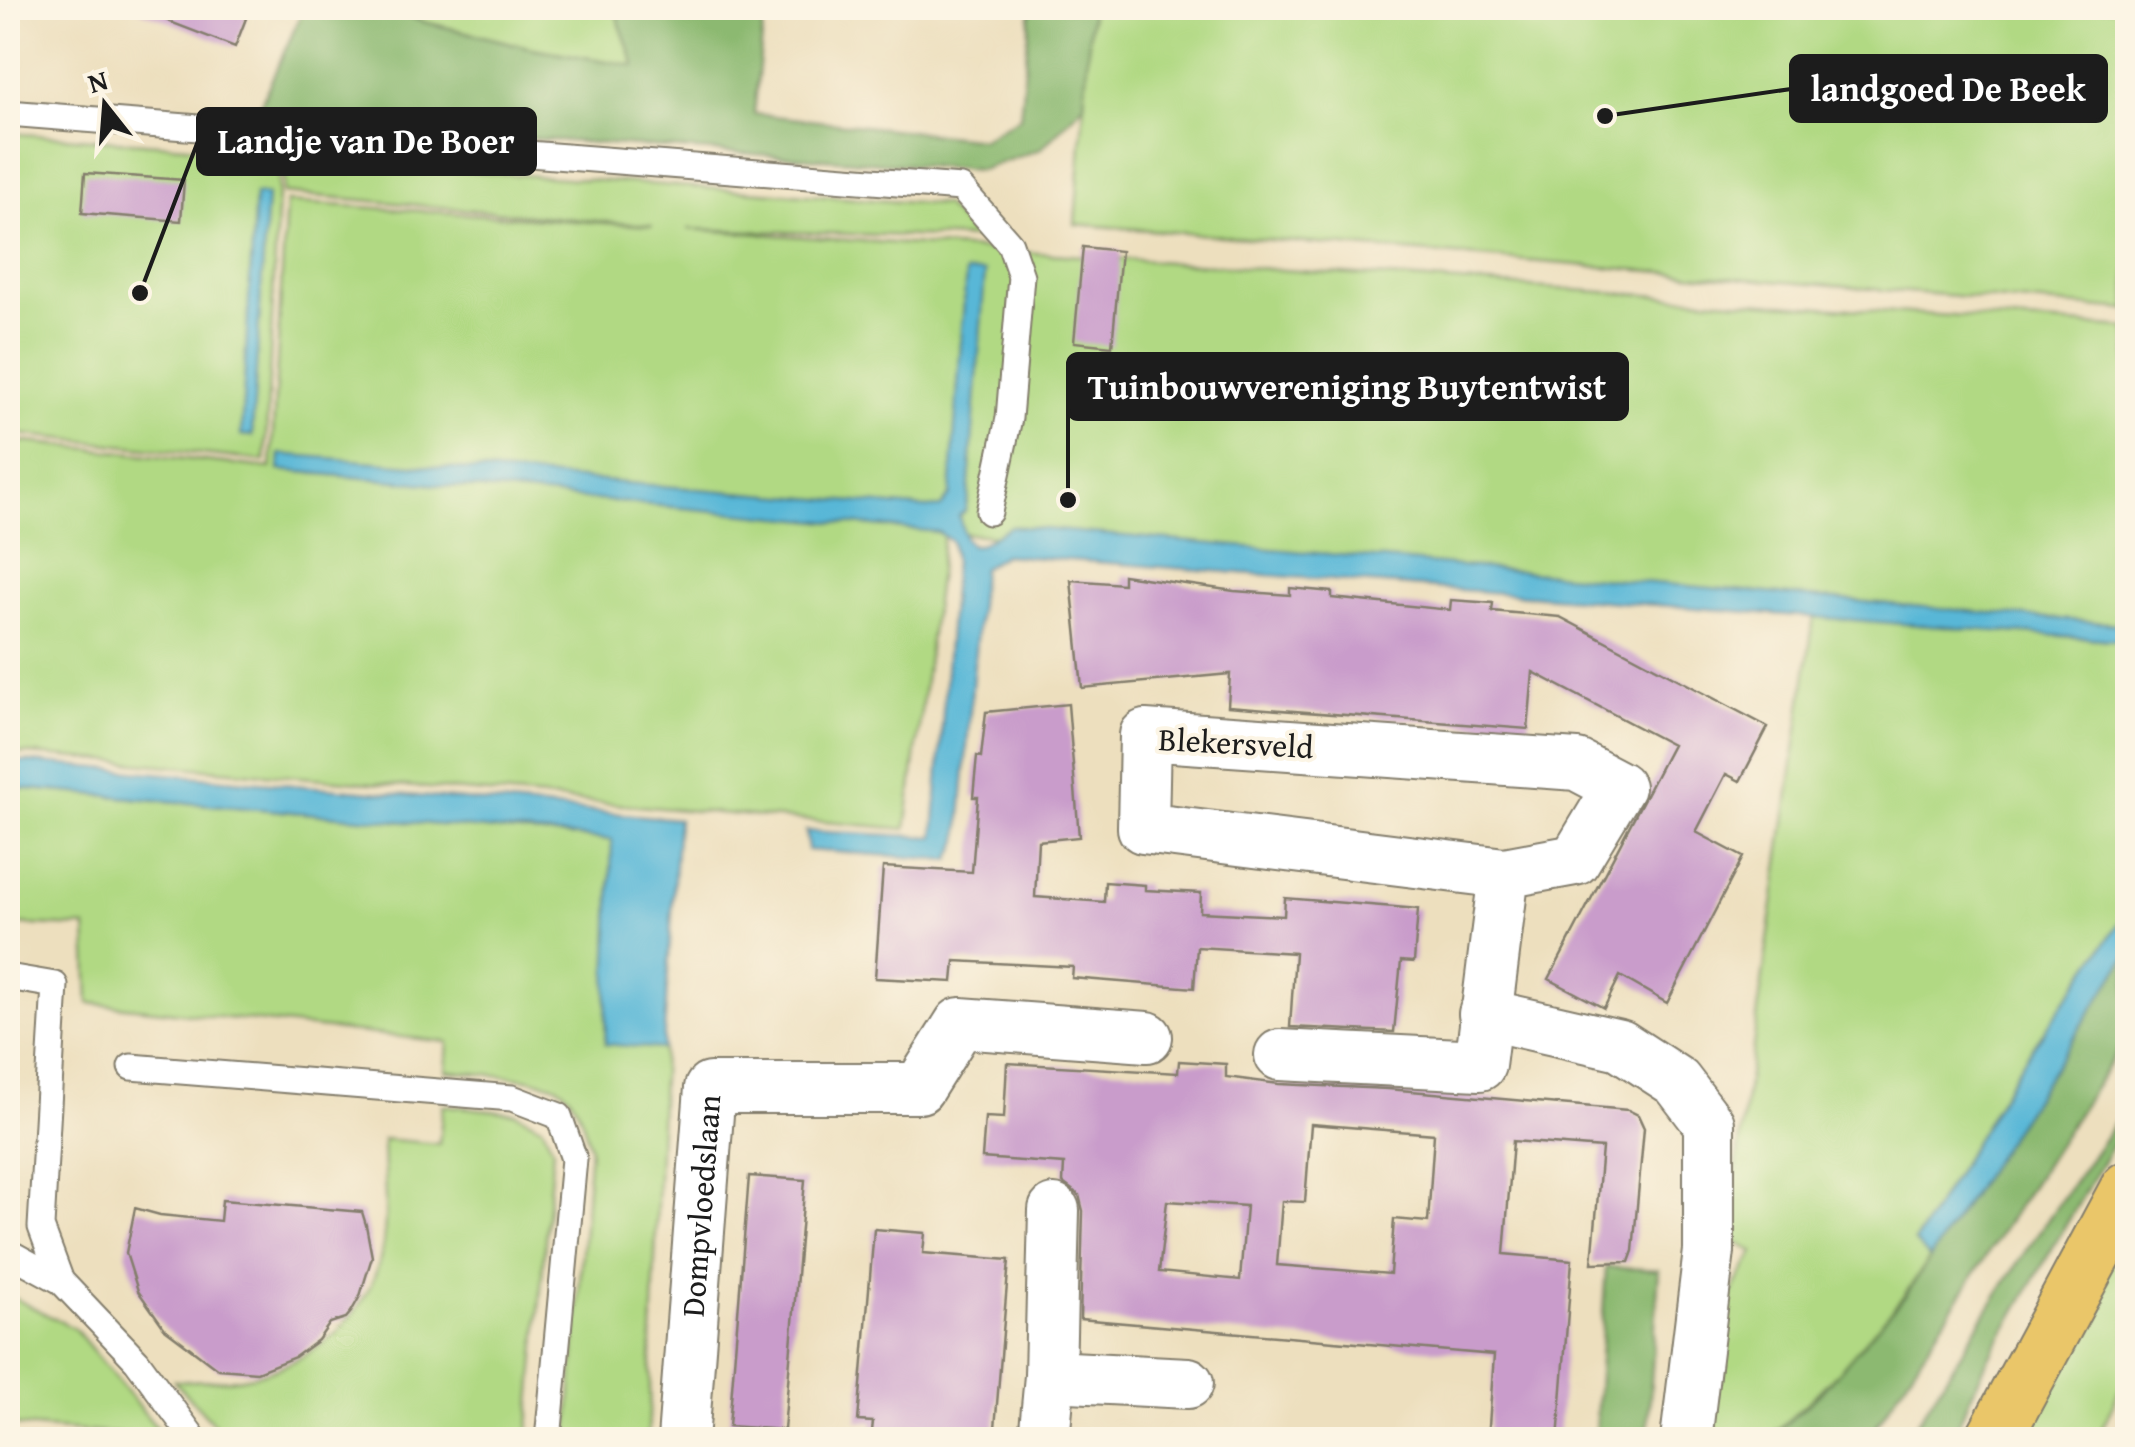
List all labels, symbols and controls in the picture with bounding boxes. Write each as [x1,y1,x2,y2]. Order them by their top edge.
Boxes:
north arrow [55,55,155,155]
callout: landgoed De Beek [1791,56,2106,121]
text: N [83,58,113,103]
text: landgoed De Beek [1810,63,2087,114]
callout: Landje van De Boer [198,109,535,174]
text: Landje van De Boer [217,115,515,166]
callout: Tuinbouwvereniging Buytentwist [1068,354,1627,419]
text: Tuinbouwvereniging Buytentwist [1088,361,1606,412]
street label: Blekersveld [1157,715,1315,770]
street label: Dompvloedslaan [669,1093,732,1318]

